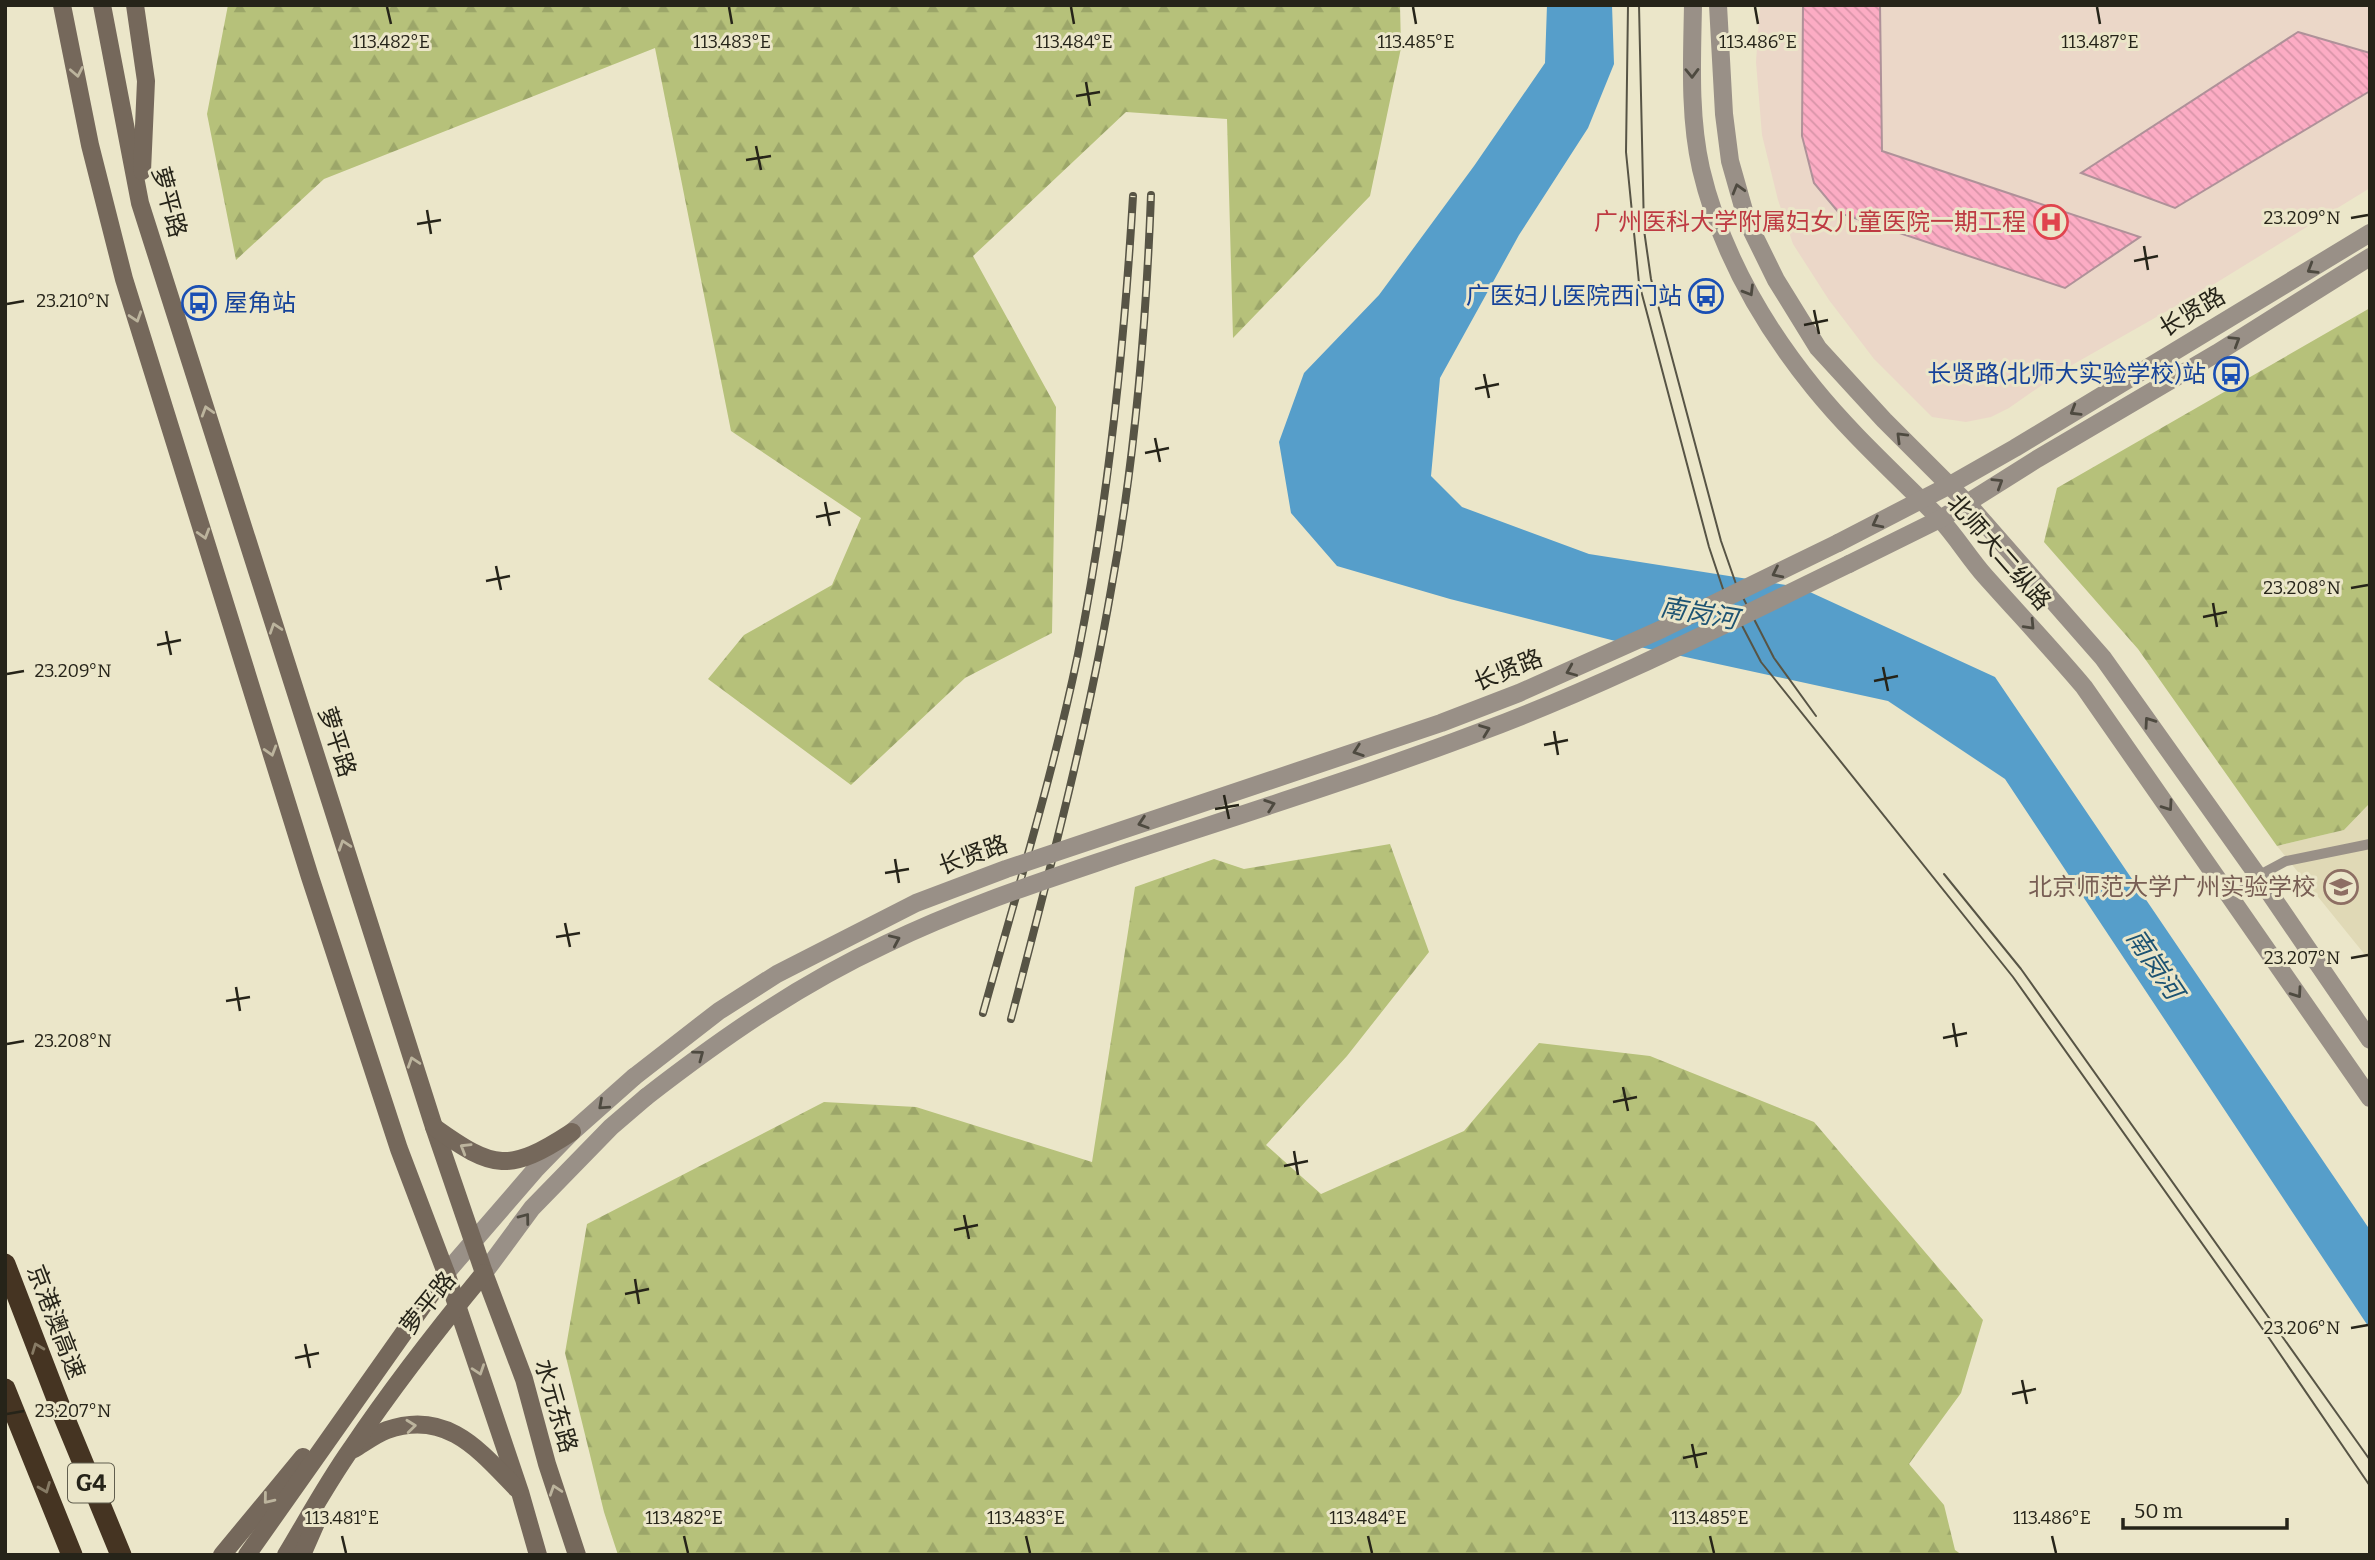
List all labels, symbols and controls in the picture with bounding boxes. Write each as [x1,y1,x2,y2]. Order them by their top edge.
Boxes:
text: 113.482°E [352,31,430,53]
text: 113.483°E [693,31,771,53]
text: 113.484°E [1035,31,1113,53]
text: 113.485°E [1377,31,1455,53]
text: 113.486°E [1719,31,1797,53]
text: 113.487°E [2061,31,2139,53]
one-way arrow [69,66,84,78]
one-way arrow [1684,69,1700,79]
street label: 萝平路 [146,164,192,240]
one-way arrow [1732,183,1747,195]
hospital icon: 广州医科大学附属妇女儿童医院一期工程 [2032,203,2070,241]
text: 23.209°N [2263,207,2341,229]
place label: 广州医科大学附属妇女儿童医院一期工程 [1594,208,2026,236]
one-way arrow [2307,261,2320,274]
bus stop icon: 广医妇儿医院西门站 [1687,277,1725,315]
street label: 长贤路 [2154,281,2230,343]
place label: 广医妇儿医院西门站 [1466,282,1682,310]
one-way arrow [1741,283,1754,296]
bus stop icon: 屋角站 [180,284,218,322]
place label: 屋角站 [224,289,296,317]
text: 23.210°N [36,290,110,312]
one-way arrow [128,310,142,322]
one-way arrow [2228,337,2241,350]
bus stop icon: 长贤路(北师大实验学校)站 [2212,355,2250,393]
place label: 长贤路(北师大实验学校)站 [1927,360,2206,388]
one-way arrow [2070,403,2083,416]
one-way arrow [200,405,215,417]
one-way arrow [1897,433,1910,446]
one-way arrow [1991,479,2004,492]
street label: 北师大二纵路 [1941,488,2057,616]
one-way arrow [1872,515,1884,529]
one-way arrow [196,527,211,539]
one-way arrow [1772,565,1784,579]
text: 23.208°N [2263,577,2341,599]
water label: 南岗河 [1658,591,1745,636]
one-way arrow [2022,617,2035,630]
one-way arrow [269,622,284,634]
street label: 长贤路 [1469,644,1547,696]
text: 23.209°N [34,660,112,682]
one-way arrow [1566,662,1578,676]
street label: 萝平路 [313,703,361,781]
one-way arrow [2145,717,2157,730]
one-way arrow [1478,725,1490,739]
one-way arrow [1353,742,1365,757]
one-way arrow [263,745,278,757]
one-way arrow [2160,798,2172,811]
one-way arrow [1263,799,1276,813]
one-way arrow [1137,815,1149,829]
street label: 长贤路 [934,830,1012,880]
one-way arrow [338,839,353,851]
school or university icon: 北京师范大学广州实验学校 [2322,868,2360,906]
place label: 北京师范大学广州实验学校 [2028,873,2316,901]
water label: 南岗河 [2120,923,2192,1009]
one-way arrow [888,934,900,948]
text: 23.207°N [2264,947,2340,969]
one-way arrow [2289,985,2301,998]
text: 23.208°N [34,1030,112,1052]
one-way arrow [692,1051,704,1064]
one-way arrow [407,1056,421,1068]
one-way arrow [598,1096,611,1109]
one-way arrow [459,1143,472,1156]
one-way arrow [517,1213,529,1226]
street label: 京港澳高速 [21,1261,91,1383]
street label: 萝平路 [394,1266,462,1340]
text: 23.206°N [2264,1317,2340,1339]
one-way arrow [32,1343,46,1355]
street label: 水元东路 [529,1356,583,1456]
one-way arrow [471,1364,485,1376]
text: 23.207°N [35,1400,111,1422]
one-way arrow [405,1418,417,1433]
road number: G4 [68,1464,114,1502]
one-way arrow [36,1481,50,1493]
one-way arrow [549,1484,564,1496]
scale bar [2123,1486,2288,1530]
one-way arrow [263,1491,276,1503]
text: 50 m [2134,1498,2183,1524]
text: 113.481°E [305,1507,379,1529]
text: 113.482°E [645,1507,723,1529]
text: 113.483°E [987,1507,1065,1529]
text: 113.484°E [1329,1507,1407,1529]
text: 113.485°E [1671,1507,1749,1529]
text: 113.486°E [2013,1507,2091,1529]

